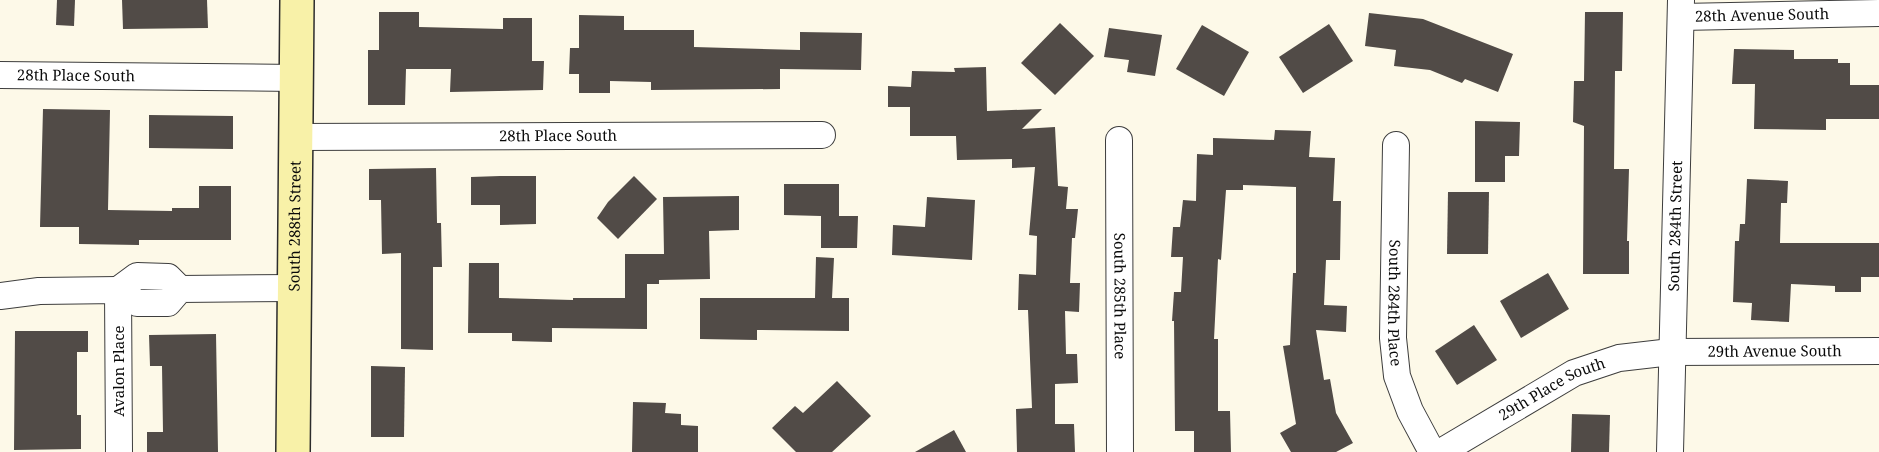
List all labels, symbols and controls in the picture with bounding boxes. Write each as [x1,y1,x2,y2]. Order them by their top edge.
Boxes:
street label: 28th Avenue South [1695,3,1830,26]
street label: 28th Place South [17,64,136,85]
street label: 28th Place South [499,125,618,145]
street label: South 288th Street [283,160,305,292]
street label: South 284th Street [1663,160,1686,292]
street label: South 285th Place [1110,233,1131,359]
street label: South 284th Place [1384,240,1407,367]
street label: Avalon Place [108,325,128,417]
street label: 29th Avenue South [1707,340,1842,361]
street label: 29th Place South [1495,352,1608,425]

